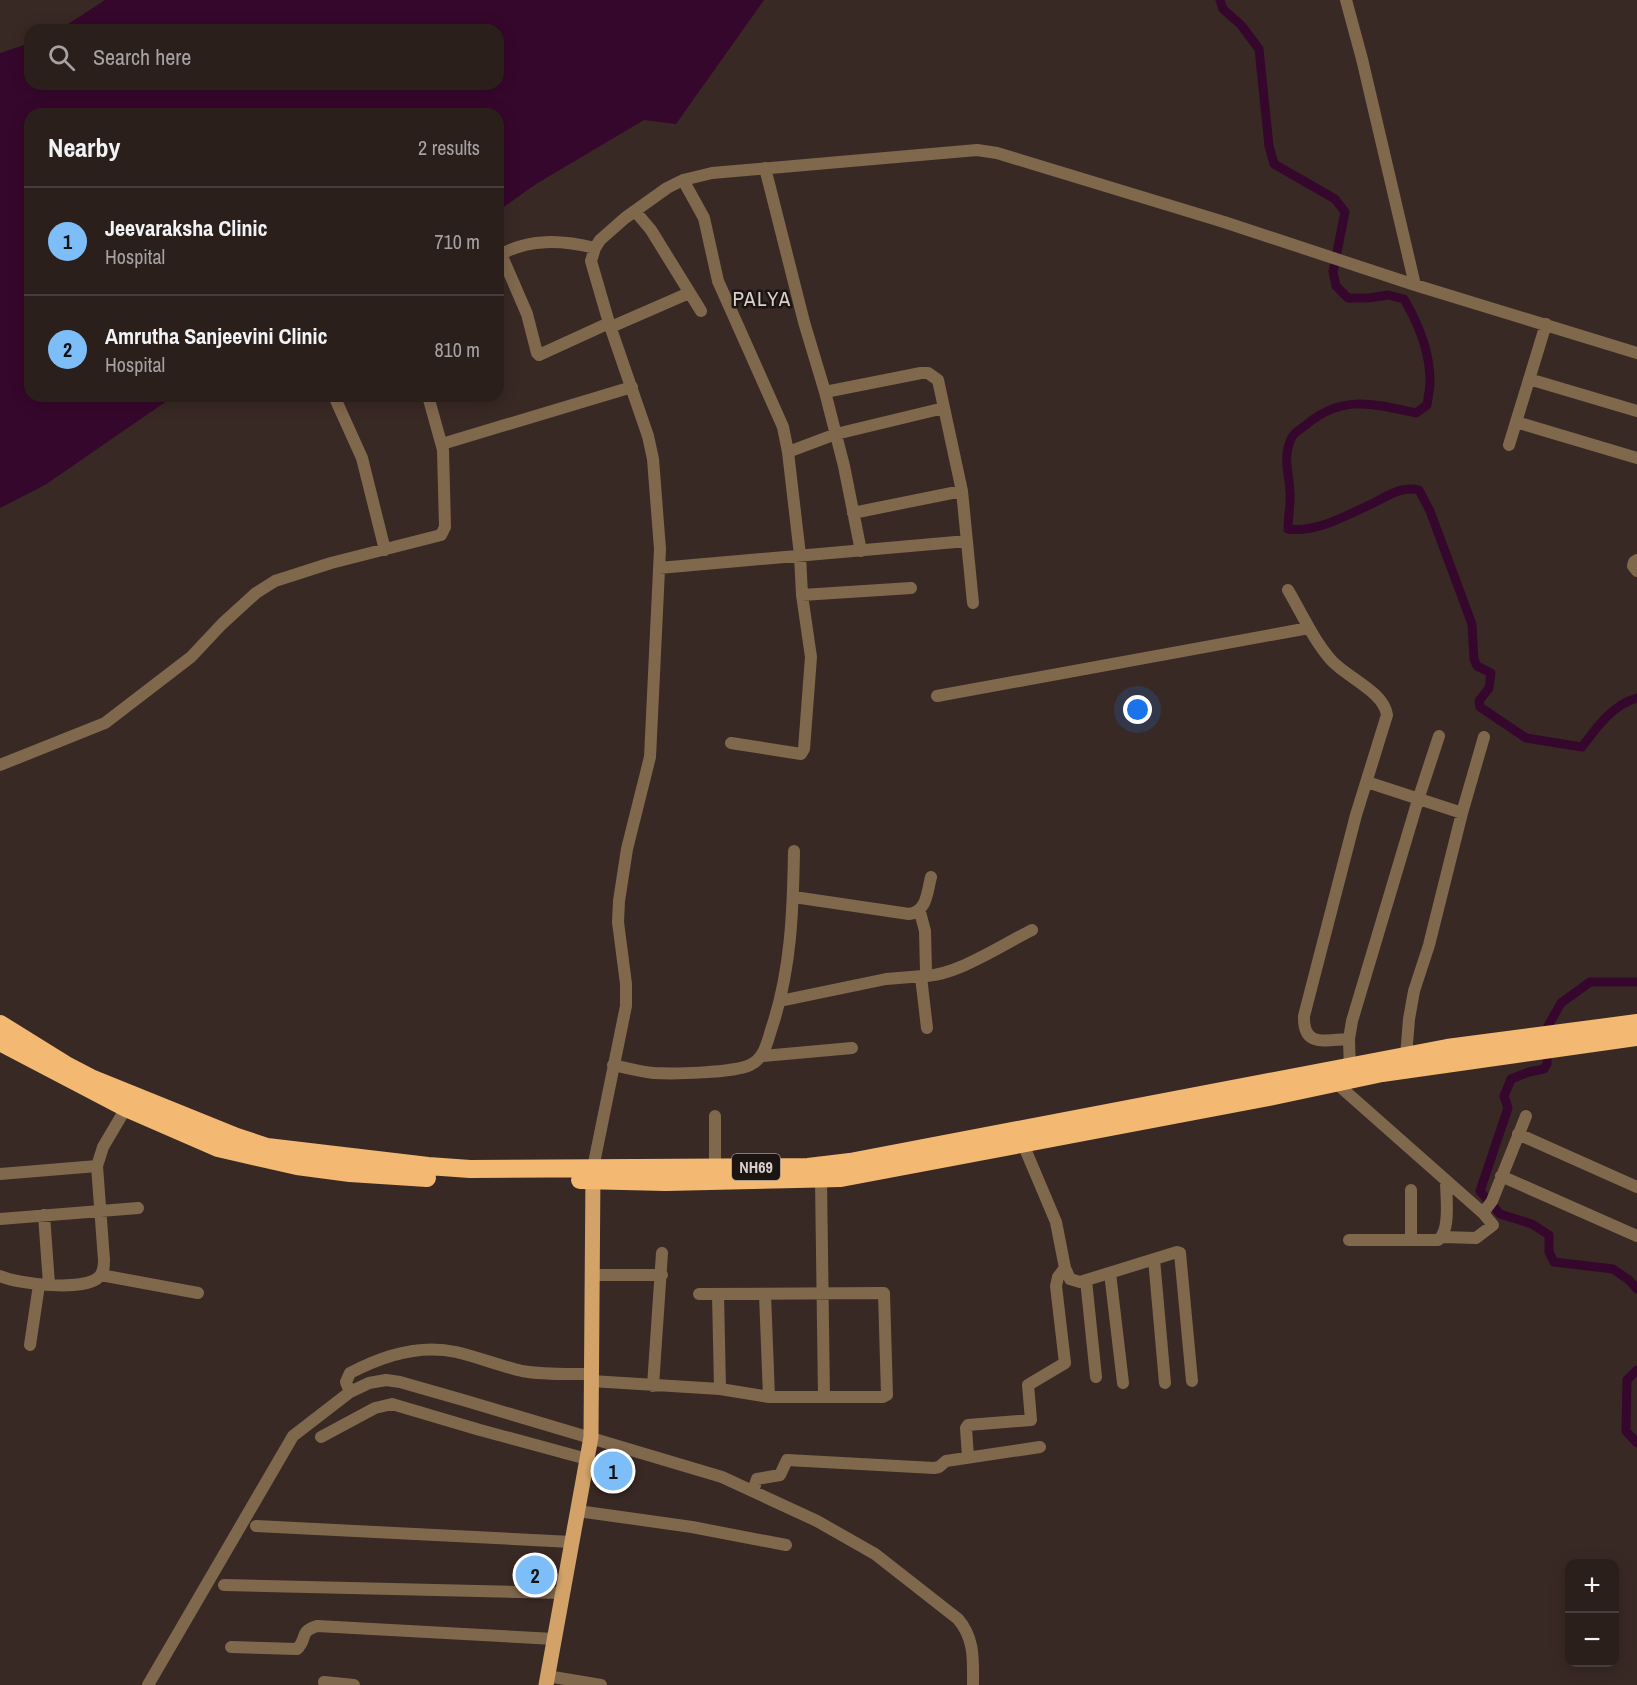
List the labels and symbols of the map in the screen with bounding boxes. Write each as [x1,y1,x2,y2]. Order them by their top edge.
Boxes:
district label: PALYA [732,284,792,313]
your location [1123,695,1152,724]
road number: NH69 [732,1154,780,1180]
pin: 1 [594,1448,632,1494]
pin: 2 [516,1552,554,1598]

